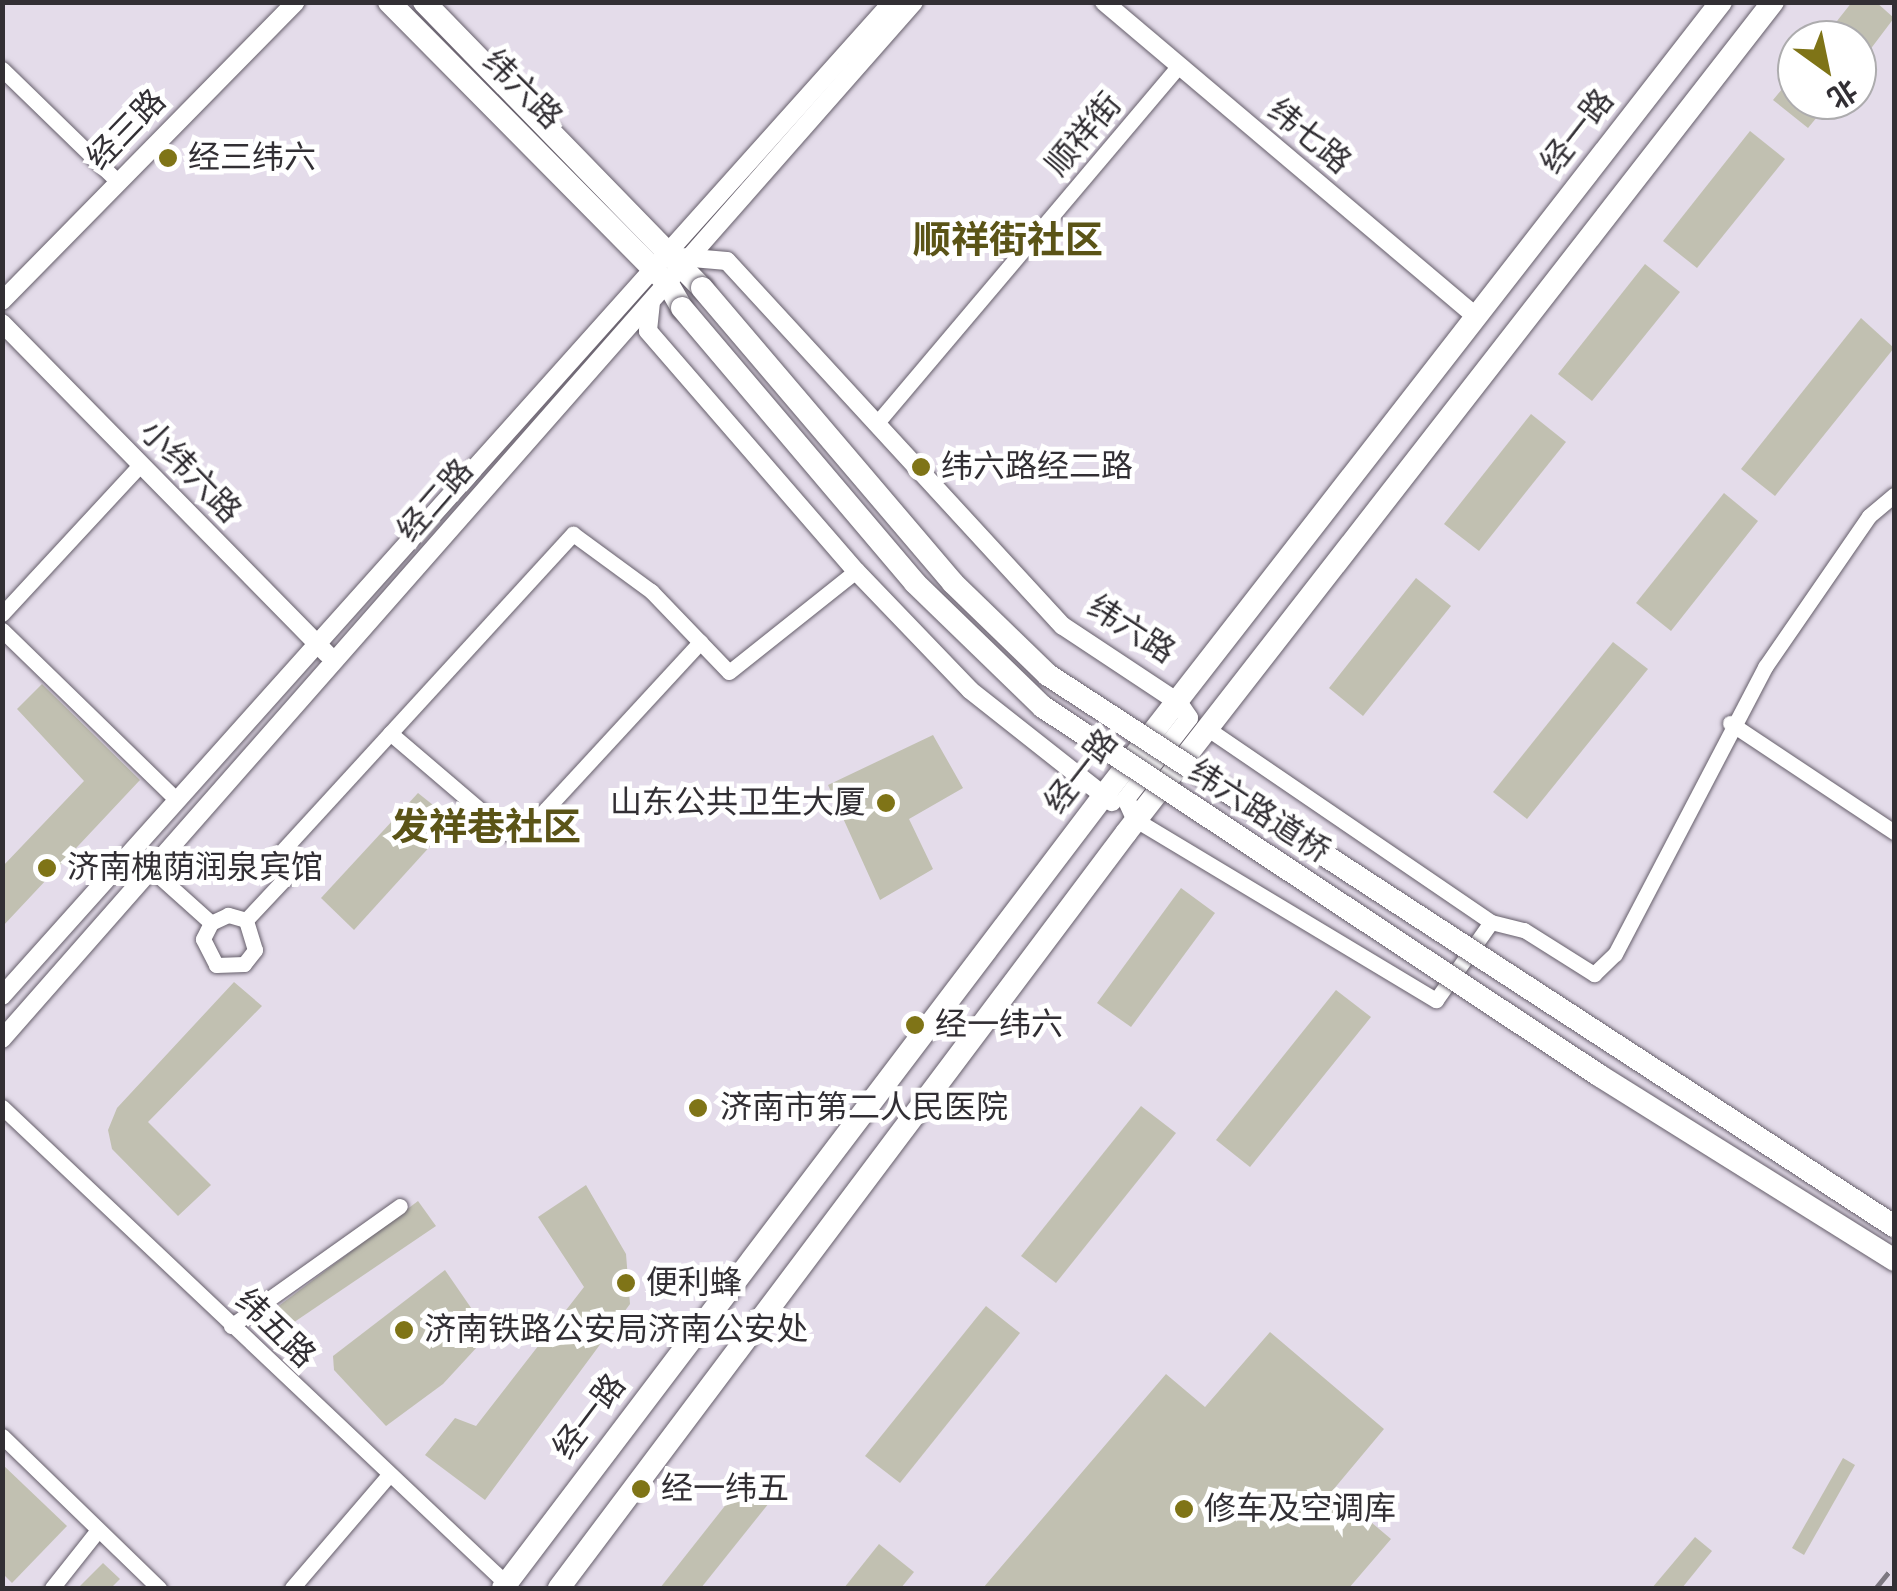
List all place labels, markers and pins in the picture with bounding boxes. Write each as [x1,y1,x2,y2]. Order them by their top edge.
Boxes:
place label: 经三纬六 [188,139,316,177]
marker: 经三纬六 [157,147,179,169]
place label: 纬六路经二路 [941,448,1133,486]
marker: 纬六路经二路 [910,456,932,478]
place label: 山东公共卫生大厦 [610,784,866,822]
marker: 山东公共卫生大厦 [875,792,897,814]
place label: 济南槐荫润泉宾馆 [67,849,323,887]
marker: 济南槐荫润泉宾馆 [36,857,58,879]
place label: 经一纬六 [935,1006,1063,1044]
marker: 经一纬六 [904,1014,926,1036]
place label: 济南市第二人民医院 [720,1089,1008,1127]
marker: 济南市第二人民医院 [685,1095,711,1121]
place label: 便利蜂 [646,1264,742,1302]
marker: 便利蜂 [615,1272,637,1294]
place label: 济南铁路公安局济南公安处 [424,1311,808,1349]
marker: 济南铁路公安局济南公安处 [393,1319,415,1341]
place label: 经一纬五 [661,1470,789,1508]
marker: 经一纬五 [630,1478,652,1500]
place label: 修车及空调库 [1204,1490,1396,1528]
marker: 修车及空调库 [1173,1498,1195,1520]

